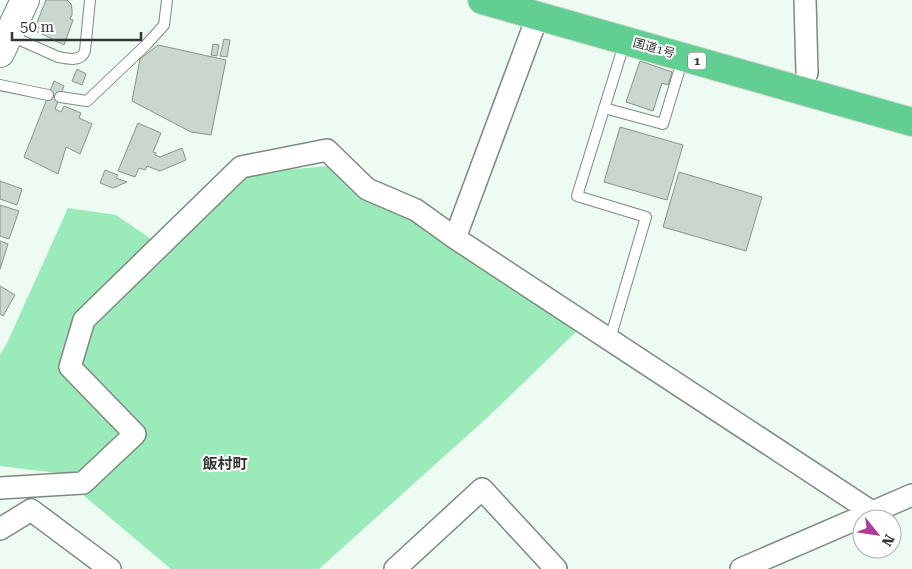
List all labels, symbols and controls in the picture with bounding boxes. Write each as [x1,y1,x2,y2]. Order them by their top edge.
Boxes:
scale bar [12,10,141,42]
text: 50 m [20,18,55,36]
street label: 国道1号 [632,35,676,61]
road number: 1 [688,52,706,70]
district label: 飯村町 [202,455,248,473]
north arrow [852,509,902,559]
text: N [879,532,898,549]

